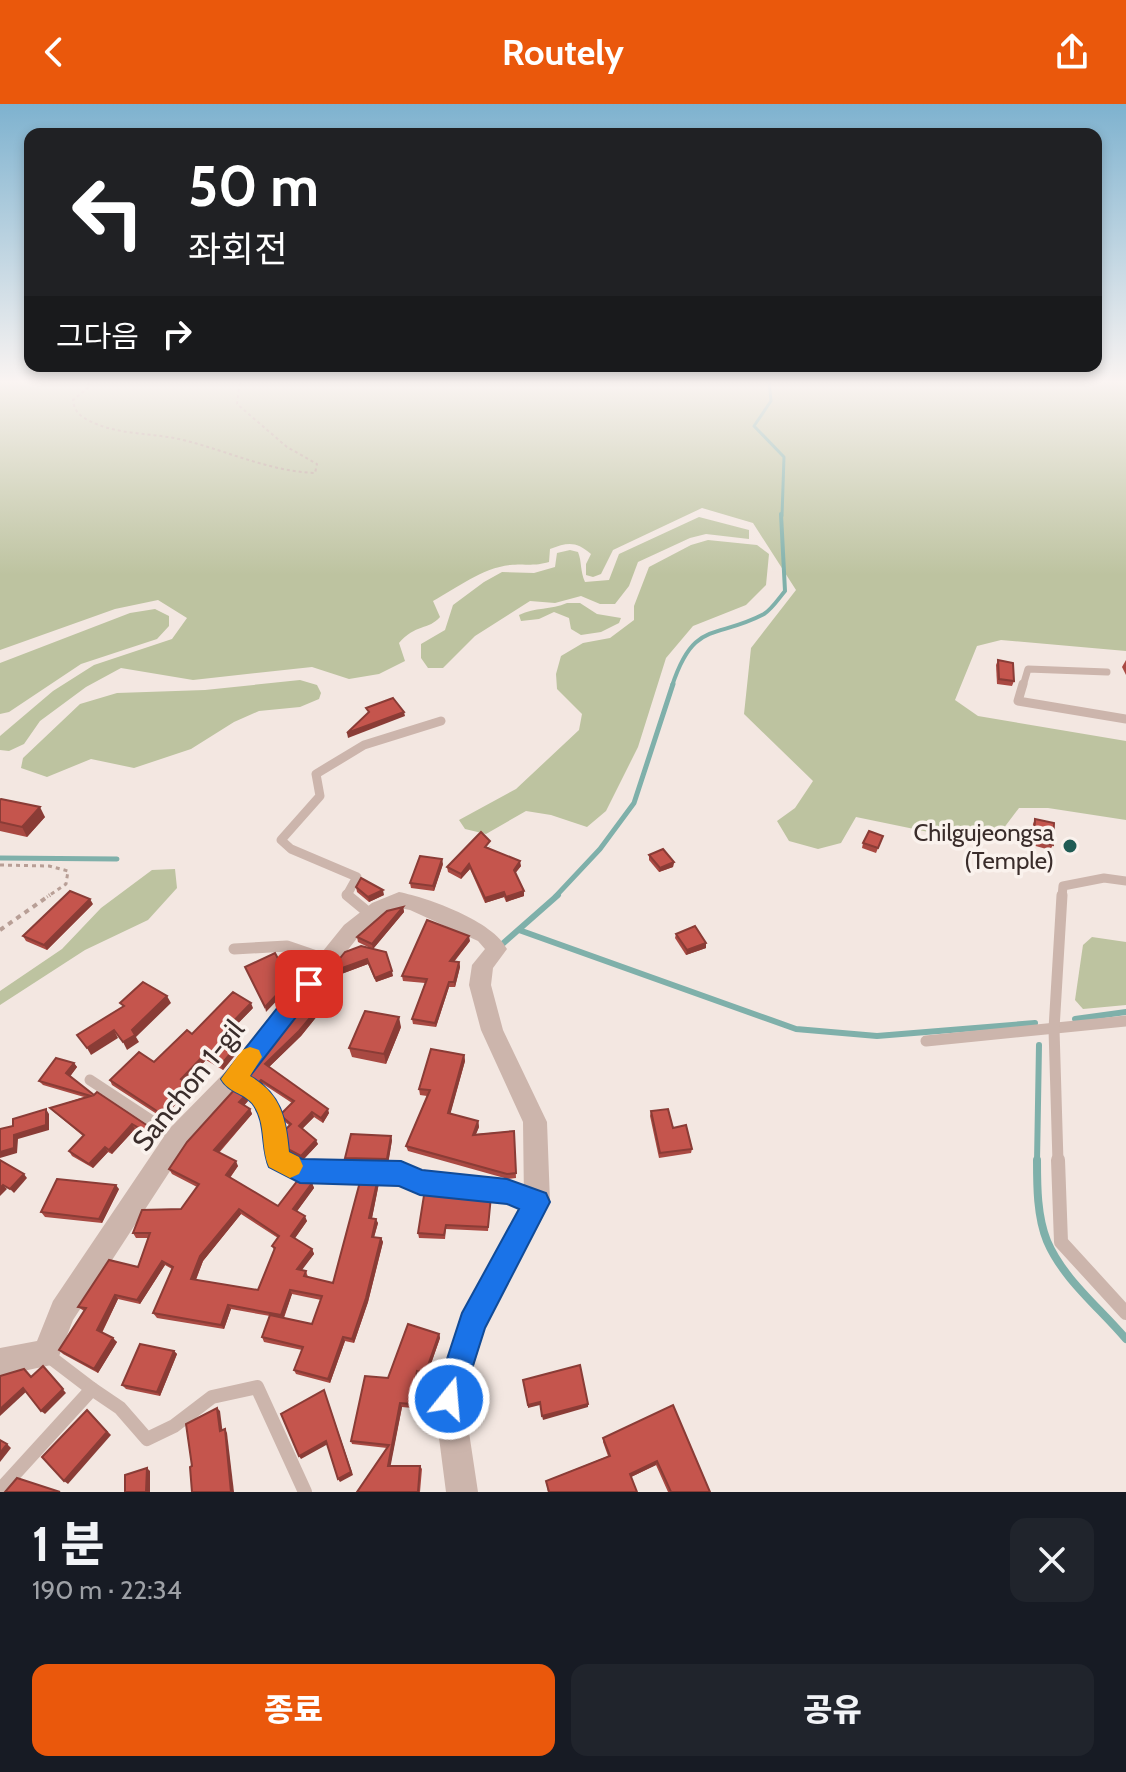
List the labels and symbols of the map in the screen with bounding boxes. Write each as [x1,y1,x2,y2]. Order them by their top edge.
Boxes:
place label: Chilgujeongsa (Temple) [914,818,1054,875]
marker: Chilgujeongsa (Temple) [1061,837,1079,855]
pin [275,950,343,1018]
street label: Sanchon 1-gil [125,1012,251,1157]
position arrow [407,1357,491,1441]

